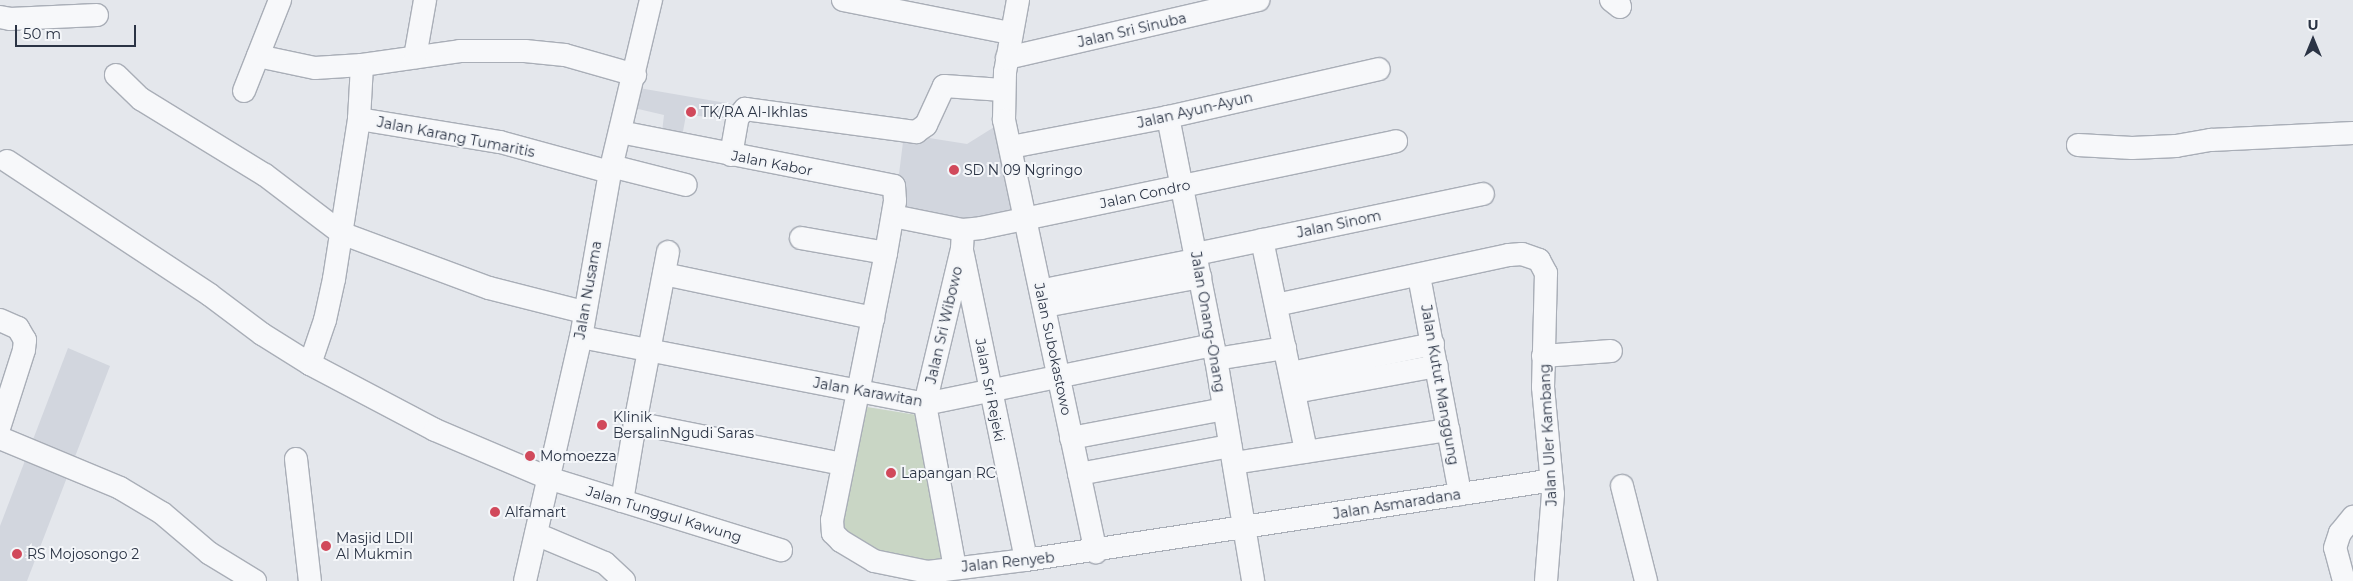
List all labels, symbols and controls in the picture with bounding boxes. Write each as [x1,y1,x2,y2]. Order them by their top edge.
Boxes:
street label: Jalan Sri Sinuba [1076,9,1188,51]
scale bar [18,15,139,47]
north arrow [2288,15,2338,65]
text: U [2307,16,2319,34]
text: 50 m [23,24,61,43]
street label: Jalan Ayun-Ayun [1136,89,1254,131]
place label: TK/RA Al-Ikhlas [701,104,808,120]
marker: TK/RA Al-Ikhlas [685,106,697,118]
street label: Jalan Karang Tumaritis [376,113,536,161]
street label: Jalan Kabor [730,147,814,179]
place label: SD N 09 Ngringo [964,162,1082,178]
marker: SD N 09 Ngringo [948,164,960,176]
street label: Jalan Condro [1098,176,1192,212]
street label: Jalan Sinom [1295,207,1383,241]
street label: Jalan Nusama [571,240,605,340]
street label: Jalan Onang-Onang [1187,250,1229,394]
street label: Jalan Sri Wibowo [922,265,966,385]
street label: Jalan Subokastowo [1031,281,1075,417]
street label: Jalan Kutut Manggung [1418,303,1462,467]
street label: Jalan Sri Rejeki [972,337,1008,443]
street label: Jalan Uler Kambang [1536,363,1560,507]
street label: Jalan Karawitan [812,374,924,410]
place label: Klinik BersalinNgudi Saras [613,409,754,442]
marker: Klinik BersalinNgudi Saras [595,418,609,432]
place label: Momoezza [540,448,617,464]
marker: Momoezza [524,450,536,462]
place label: Lapangan RC [901,465,996,481]
marker: Lapangan RC [885,467,897,479]
street label: Jalan Tunggul Kawung [584,482,744,546]
street label: Jalan Asmaradana [1332,486,1462,522]
place label: Alfamart [505,504,566,520]
marker: Alfamart [489,506,501,518]
place label: Masjid LDII Al Mukmin [336,530,413,562]
marker: Masjid LDII Al Mukmin [320,540,332,552]
place label: RS Mojosongo 2 [27,546,139,562]
marker: RS Mojosongo 2 [11,548,23,560]
street label: Jalan Renyeb [961,549,1055,575]

